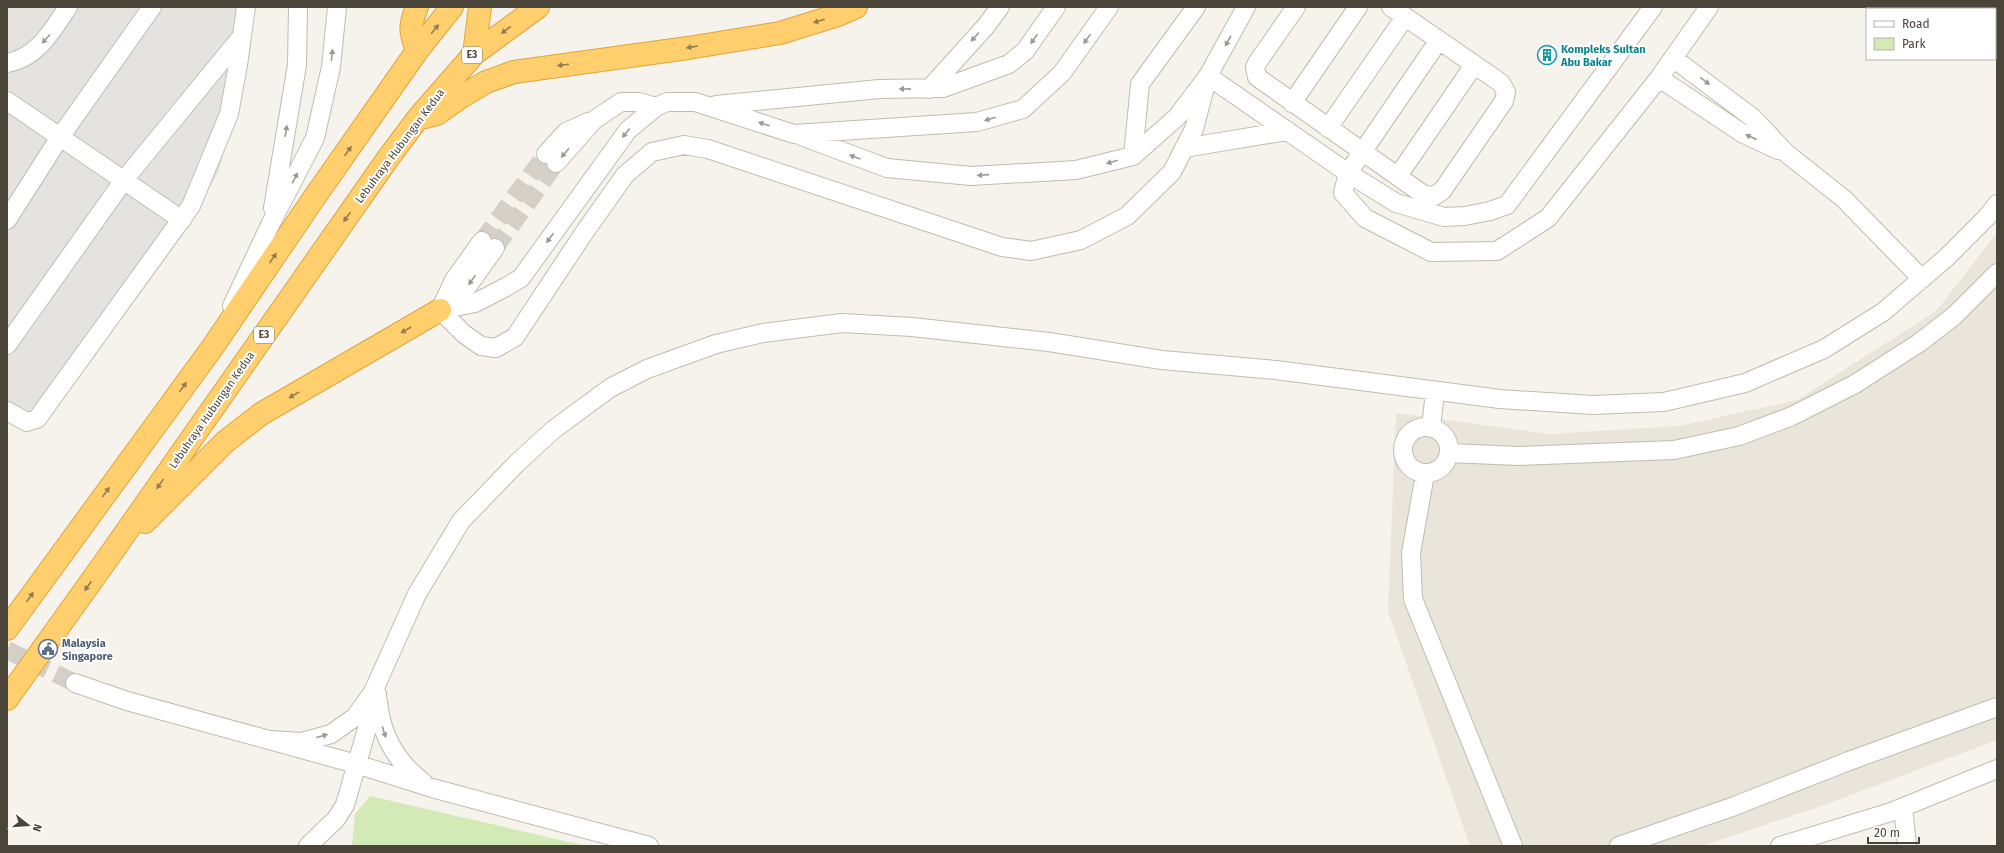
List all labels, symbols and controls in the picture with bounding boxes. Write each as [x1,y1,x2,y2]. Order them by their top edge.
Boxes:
legend [1866,8,1996,60]
text: Road [1902,17,1930,31]
one-way arrow [813,19,825,25]
one-way arrow [430,24,439,35]
one-way arrow [501,26,512,34]
one-way arrow [971,32,980,42]
one-way arrow [41,33,50,44]
one-way arrow [1030,34,1038,44]
one-way arrow [1083,34,1091,44]
one-way arrow [1224,35,1231,47]
text: Park [1902,37,1926,51]
place label: Kompleks Sultan Abu Bakar [1560,43,1646,69]
one-way arrow [686,44,698,50]
building icon: Kompleks Sultan Abu Bakar [1536,44,1558,66]
road number: E3 [462,47,482,63]
one-way arrow [329,49,335,61]
one-way arrow [557,62,569,68]
one-way arrow [1699,77,1710,85]
street label: Lebuhraya Hubungan Kedua [353,86,447,206]
one-way arrow [898,86,911,92]
one-way arrow [984,116,996,122]
one-way arrow [758,121,770,127]
one-way arrow [283,125,289,137]
one-way arrow [622,127,631,138]
one-way arrow [1745,134,1756,140]
one-way arrow [344,146,352,157]
one-way arrow [561,147,570,158]
one-way arrow [849,153,861,159]
one-way arrow [1106,159,1118,165]
one-way arrow [291,172,298,184]
one-way arrow [977,172,989,179]
one-way arrow [343,211,351,222]
one-way arrow [546,232,554,243]
one-way arrow [269,253,277,263]
one-way arrow [468,274,476,285]
road number: E3 [254,327,274,343]
one-way arrow [400,327,412,334]
street label: Lebuhraya Hubungan Kedua [167,349,257,471]
one-way arrow [179,382,187,393]
one-way arrow [288,392,300,399]
one-way arrow [156,478,164,489]
one-way arrow [102,487,110,497]
one-way arrow [84,581,92,592]
one-way arrow [26,592,34,603]
place label: Malaysia Singapore [62,637,113,663]
public building icon: Malaysia Singapore [37,638,59,660]
one-way arrow [382,727,388,739]
one-way arrow [317,733,329,739]
north arrow [8,805,48,845]
scale bar [1868,819,1919,845]
text: N [30,822,44,833]
text: 20 m [1874,826,1900,840]

